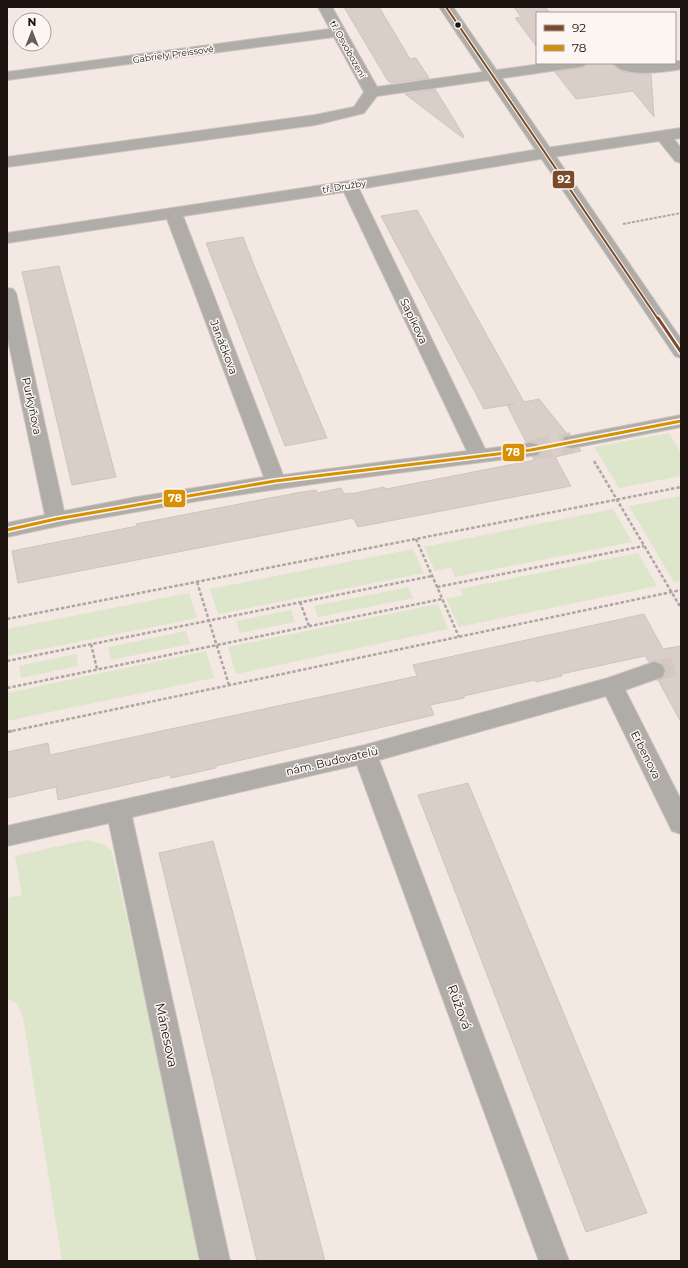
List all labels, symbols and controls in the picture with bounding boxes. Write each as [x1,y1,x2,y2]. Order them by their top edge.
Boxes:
north arrow [12,12,52,52]
legend [536,12,676,64]
text: N [28,15,36,29]
street label: tř. Osvobození [328,18,369,80]
unlabelled marker [453,20,463,30]
text: 92 [572,20,586,35]
text: 78 [572,40,587,55]
street label: Gabriely Preissové [132,43,215,65]
line badge: 92 [552,170,575,189]
text: 92 [557,172,571,186]
street label: tř. Družby [321,177,367,195]
street label: Sapíkova [397,296,431,346]
street label: Janáčkova [207,317,241,376]
street label: Purkyňova [19,376,45,436]
line badge: 78 [502,443,525,462]
text: 78 [506,445,520,459]
line badge: 78 [163,489,186,508]
text: 78 [168,491,182,505]
street label: Erbenova [628,729,664,781]
street label: nám. Budovatelů [285,744,379,778]
street label: Růžová [444,982,476,1032]
street label: Mánesova [152,1001,182,1069]

